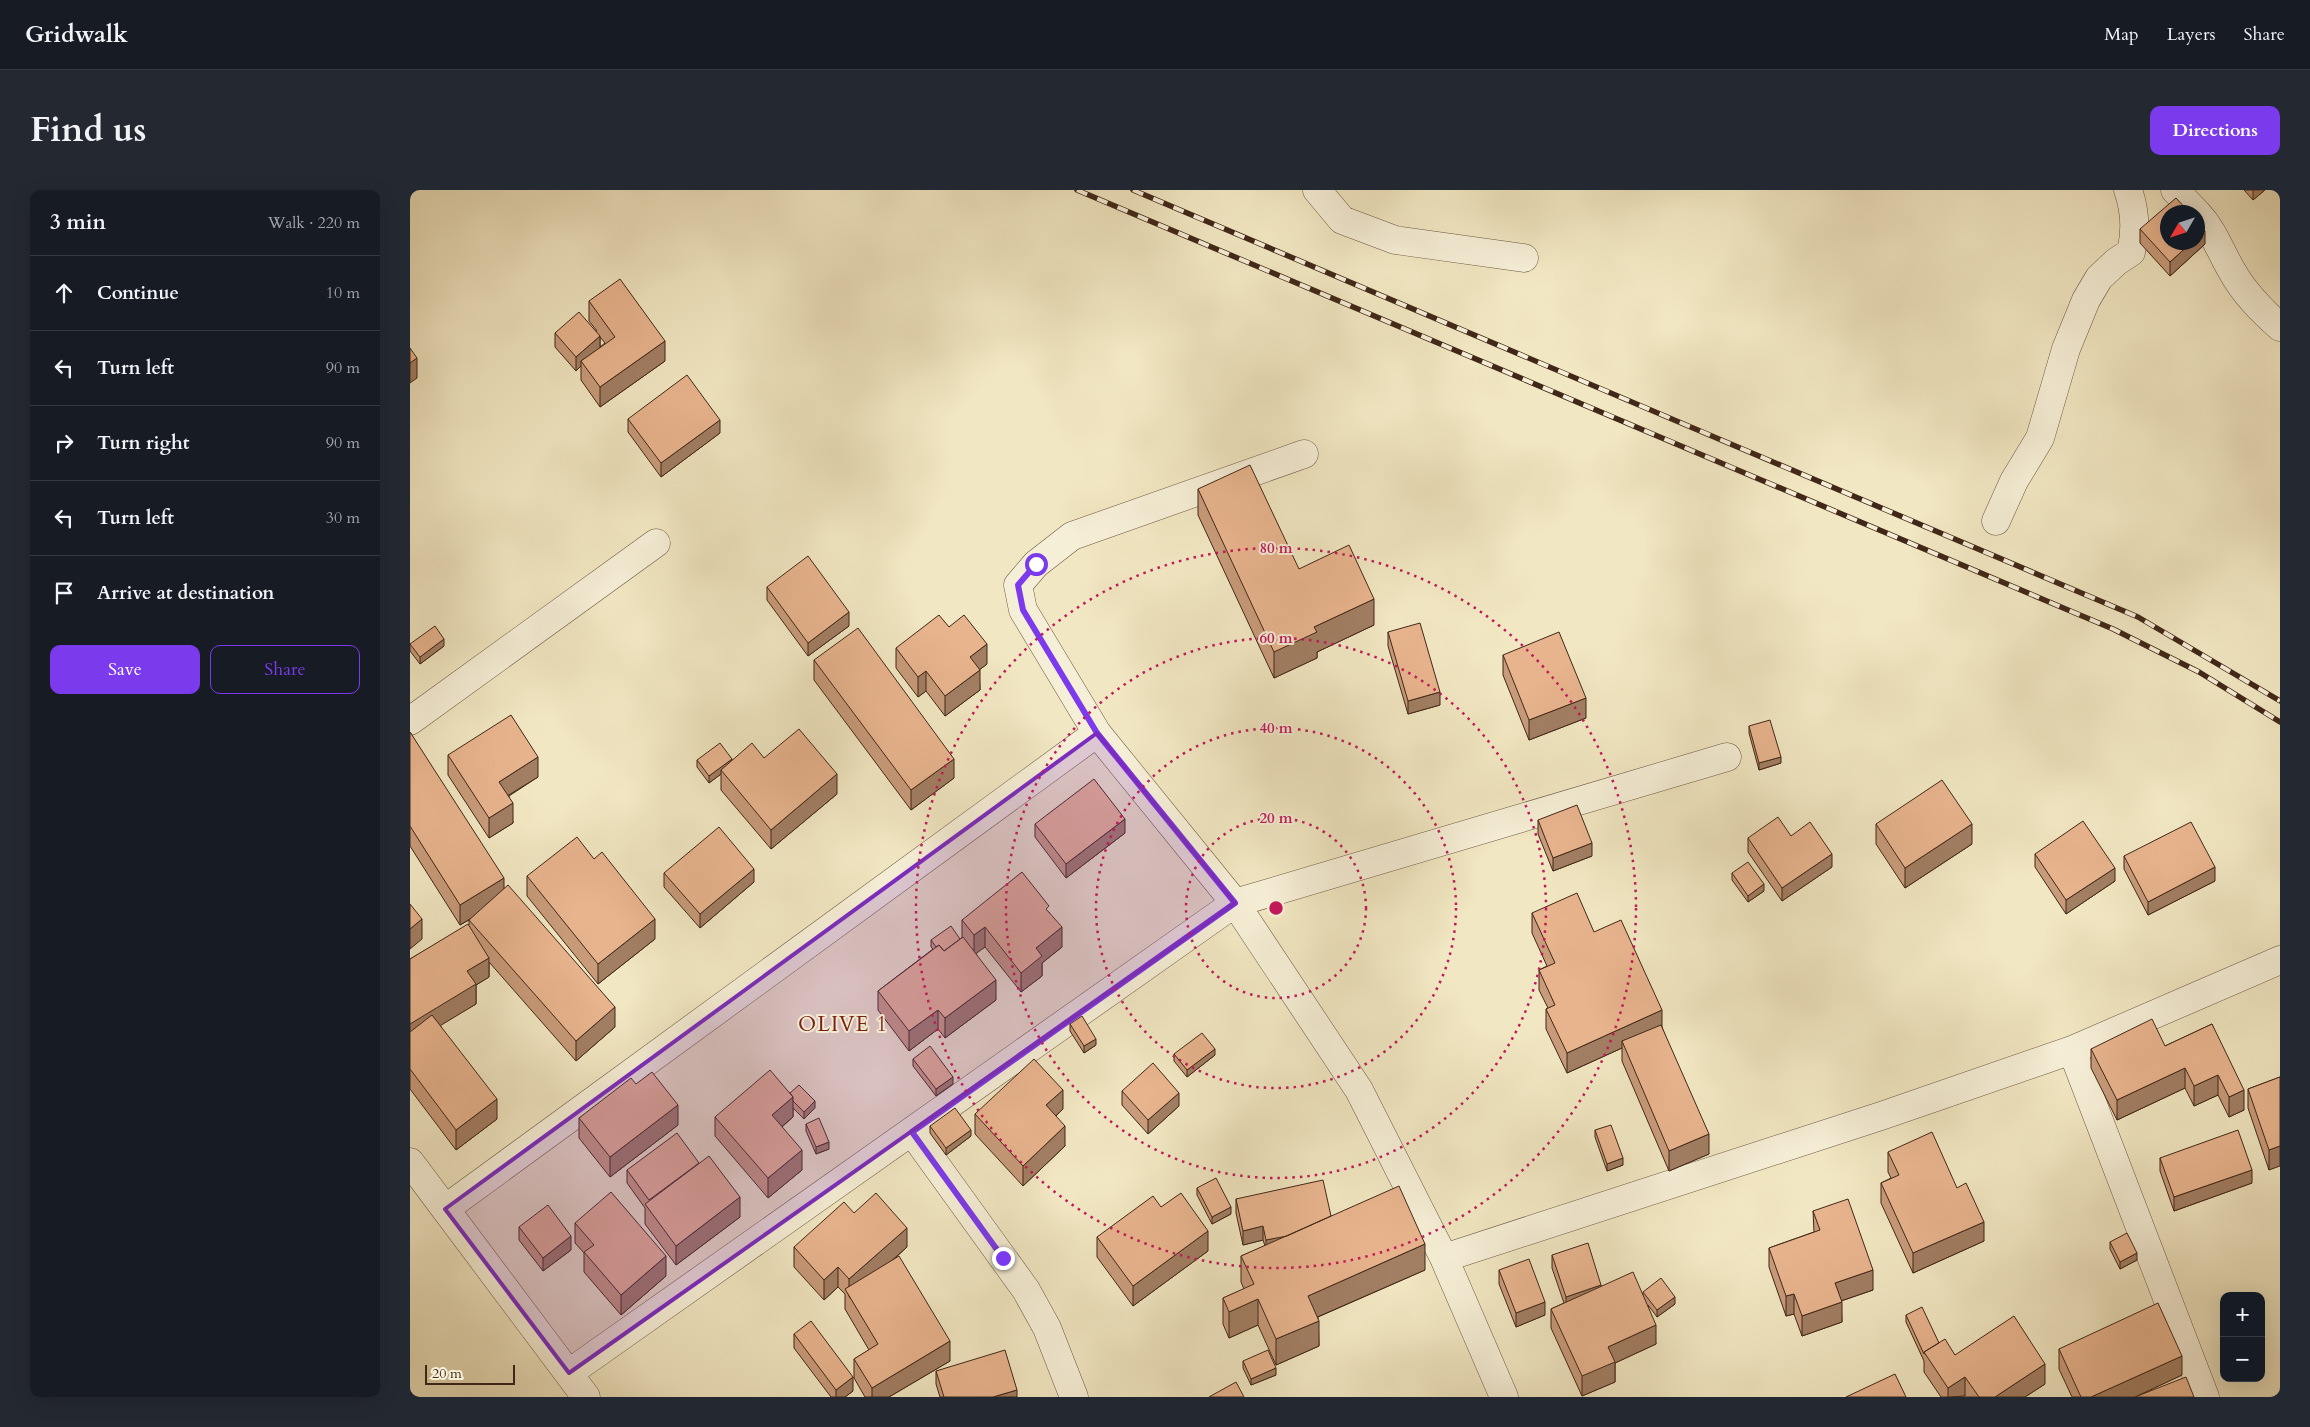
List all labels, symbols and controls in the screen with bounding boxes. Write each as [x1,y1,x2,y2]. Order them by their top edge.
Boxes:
text: Gridwalk [25,18,128,51]
text: Map [2104,22,2139,47]
text: Layers [2167,22,2216,47]
text: Share [2244,22,2285,47]
text: Find us [30,106,146,154]
button: Directions [2150,106,2280,155]
north arrow [2160,205,2205,250]
text: 3 min [50,208,106,237]
text: Walk · 220 m [268,212,360,234]
icon: ahead [50,279,78,307]
text: Continue [97,280,179,306]
text: 10 m [326,282,360,304]
icon: left [50,354,78,382]
text: Turn left [97,355,174,381]
text: 90 m [326,357,360,379]
icon: right [50,429,78,457]
text: Turn right [97,430,189,456]
text: 90 m [326,432,360,454]
icon: left [50,504,78,532]
text: Turn left [97,505,174,531]
text: 30 m [326,507,360,529]
text: 80 m [1259,538,1293,558]
route start [1025,553,1048,576]
icon: arrive [50,579,78,607]
text: Arrive at destination [97,580,274,606]
text: 60 m [1259,628,1293,648]
button: Save [50,645,200,694]
button: Share [210,645,360,694]
text: 40 m [1259,718,1293,738]
text: 20 m [1259,808,1293,828]
centre of rings [1267,899,1285,917]
district label: OLIVE 1 [798,1010,888,1039]
route end [992,1247,1015,1270]
map controls [2220,1292,2265,1382]
button: + [2220,1292,2265,1337]
button: − [2220,1337,2265,1382]
scale bar [425,1362,515,1385]
text: 20 m [432,1364,462,1383]

